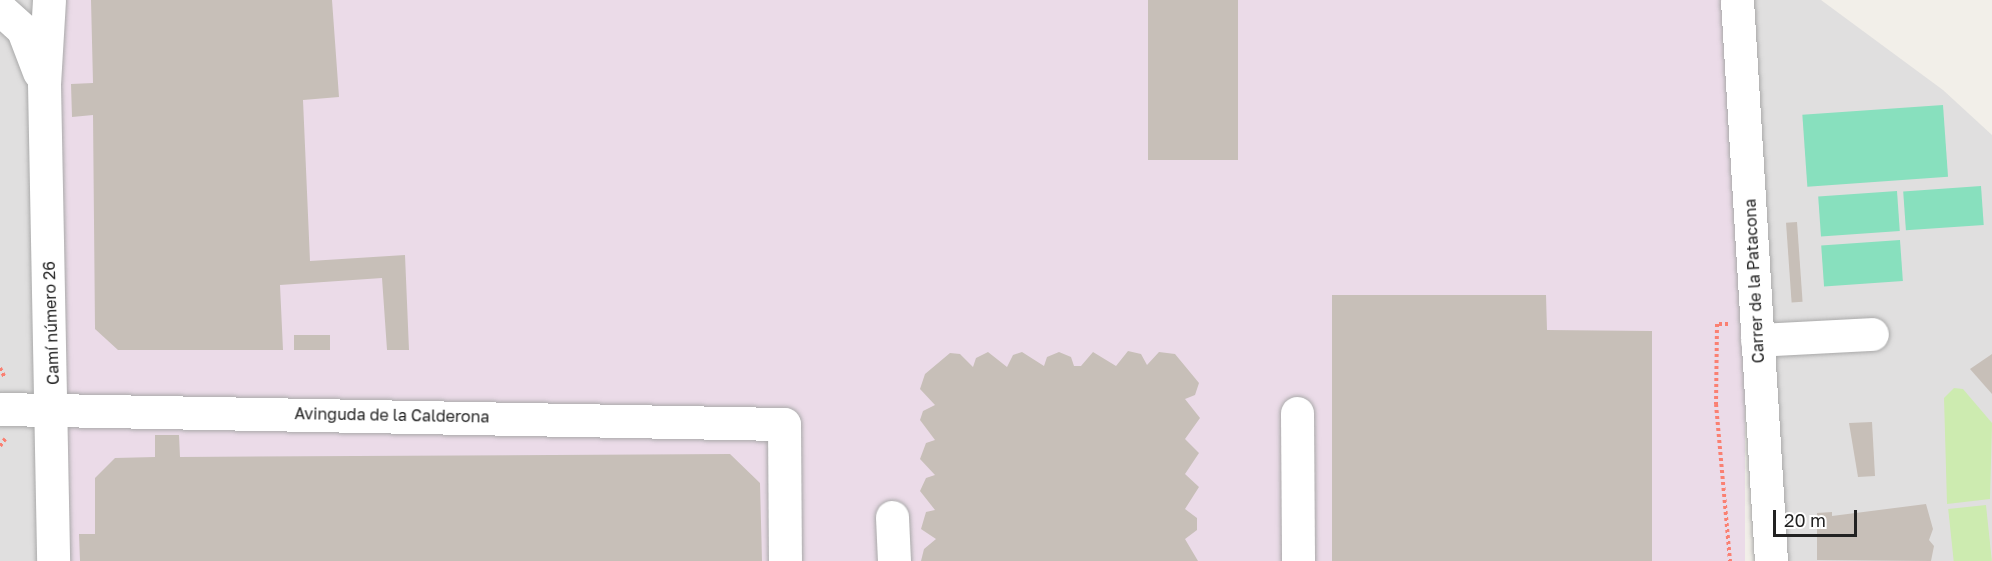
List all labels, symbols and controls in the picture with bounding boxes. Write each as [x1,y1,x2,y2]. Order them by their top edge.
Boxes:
street label: Carrer de la Patacona [1740,198,1768,364]
street label: Camí número 26 [39,261,63,385]
street label: Avinguda de la Calderona [294,404,490,426]
scale bar [1776,498,1860,536]
text: 20 m [1784,509,1826,531]

